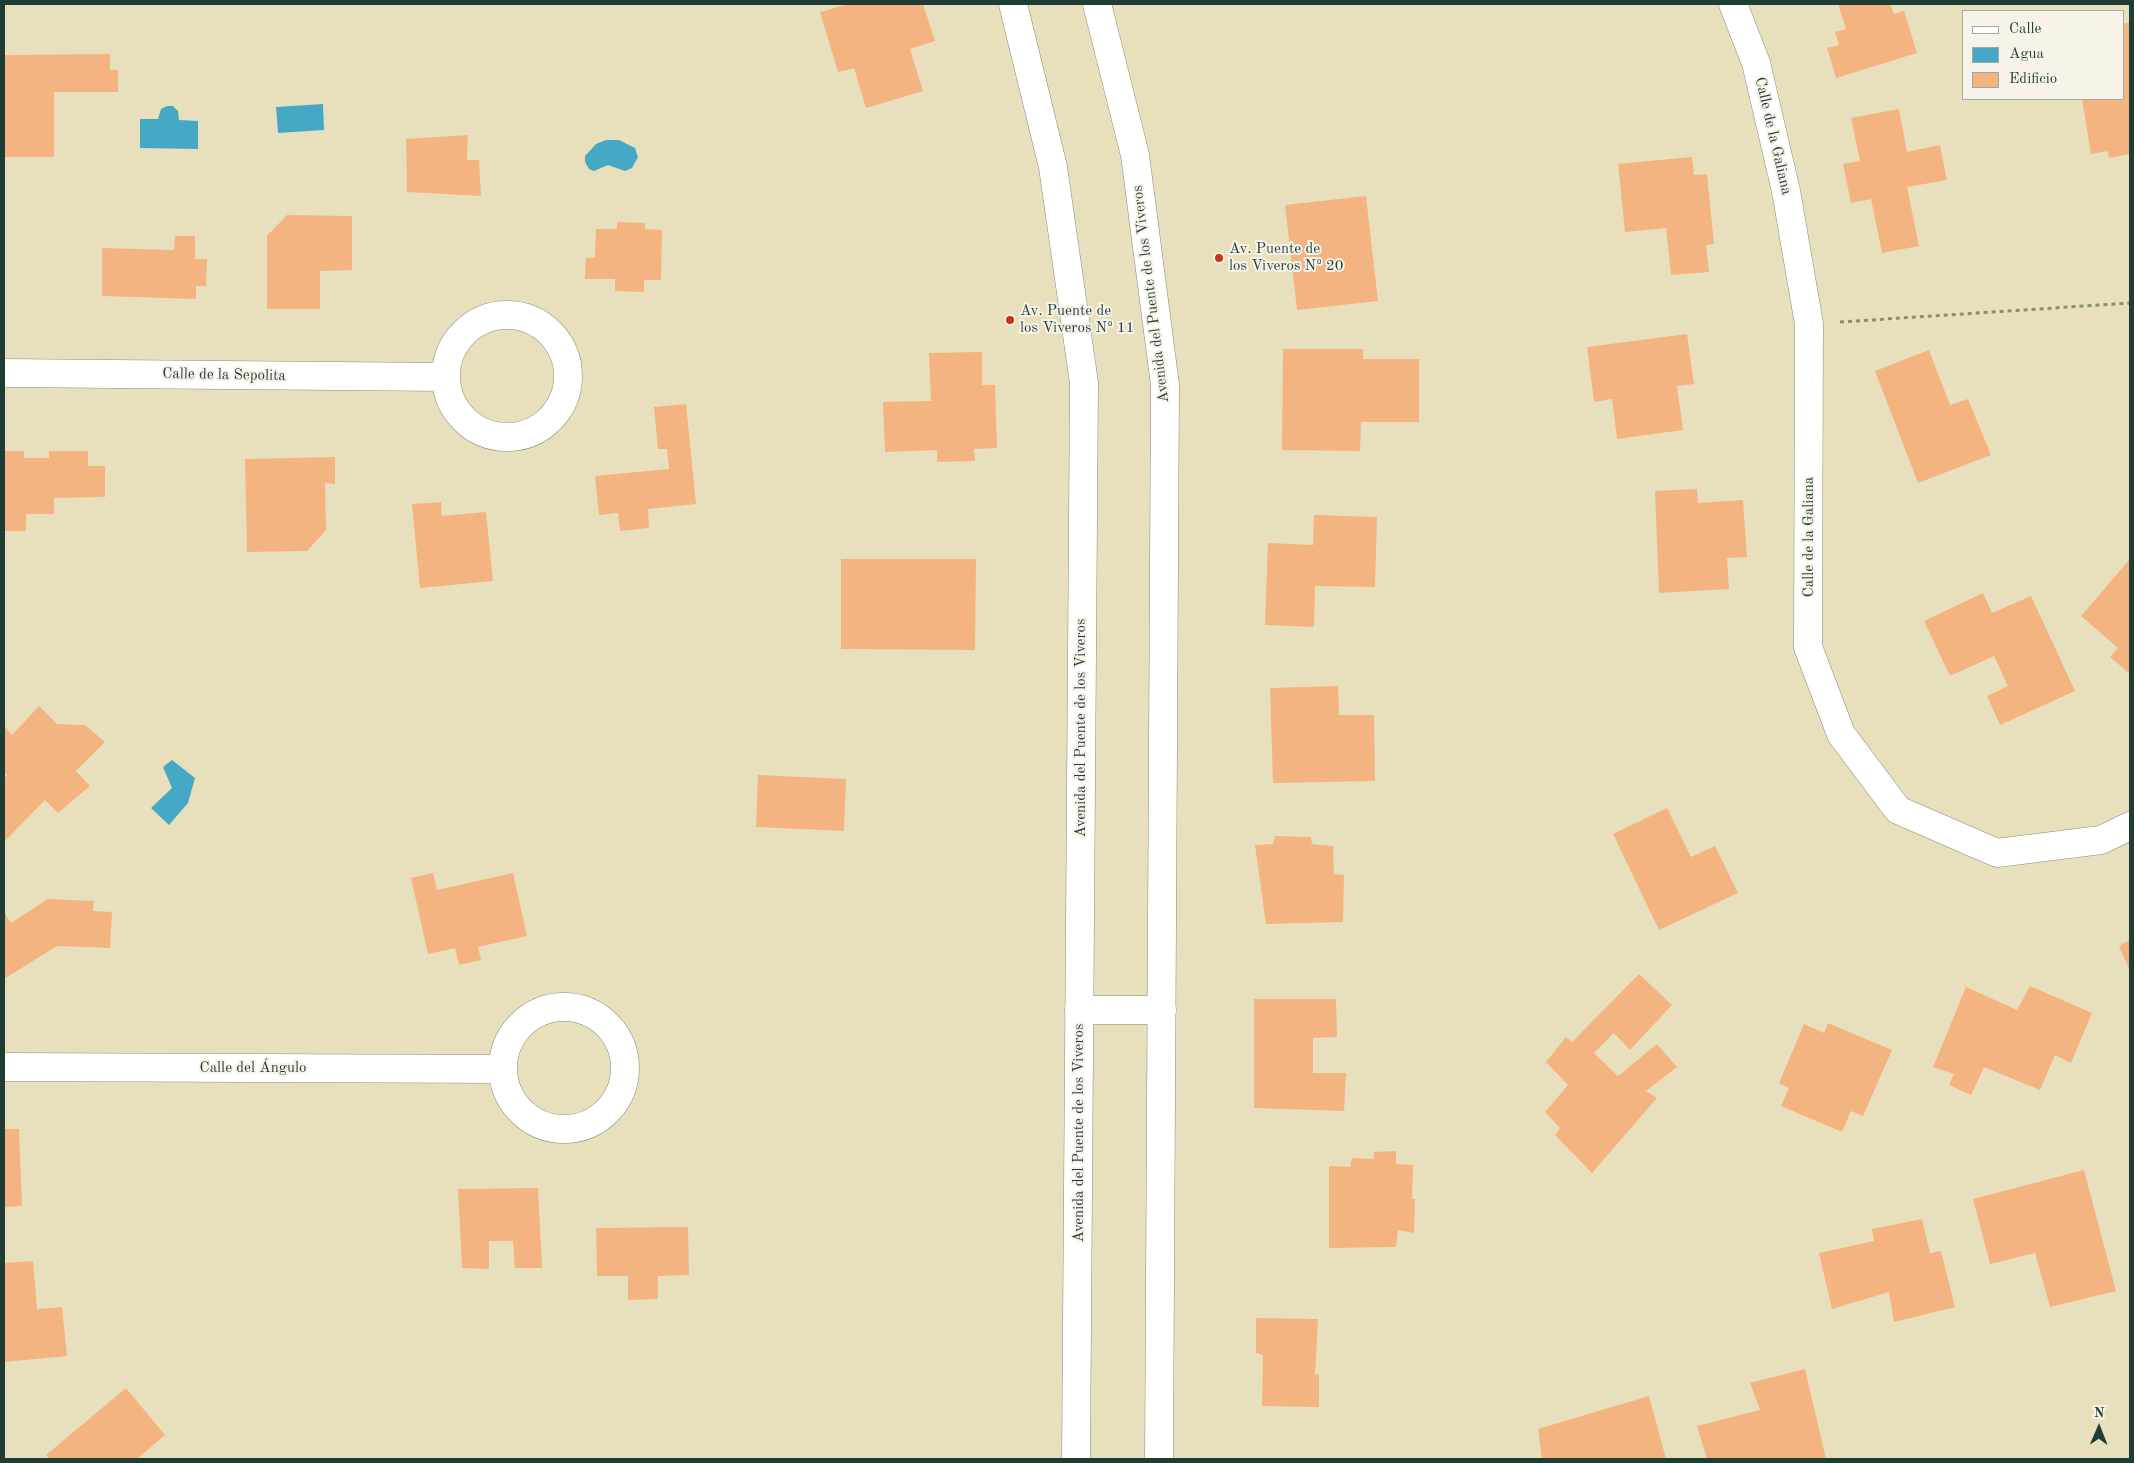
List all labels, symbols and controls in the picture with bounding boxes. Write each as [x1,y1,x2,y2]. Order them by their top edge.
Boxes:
legend [1962,10,2124,100]
text: Calle [2009,22,2041,37]
text: Agua [2009,47,2044,62]
text: Edificio [2009,72,2057,87]
street label: Calle de la Galiana [1751,75,1795,197]
street label: Avenida del Puente de los Viveros [1129,184,1173,404]
place label: Av. Puente de los Viveros Nº 20 [1229,240,1343,275]
marker: Av. Puente de los Viveros Nº 20 [1213,252,1225,264]
place label: Av. Puente de los Viveros Nº 11 [1020,302,1134,337]
marker: Av. Puente de los Viveros Nº 11 [1004,314,1016,326]
street label: Calle de la Sepolita [162,365,286,385]
street label: Calle de la Galiana [1800,477,1818,597]
street label: Avenida del Puente de los Viveros [1072,618,1090,838]
street label: Avenida del Puente de los Viveros [1070,1023,1088,1243]
street label: Calle del Ángulo [200,1059,306,1077]
north arrow [2074,1403,2124,1453]
text: N [2094,1406,2105,1420]

